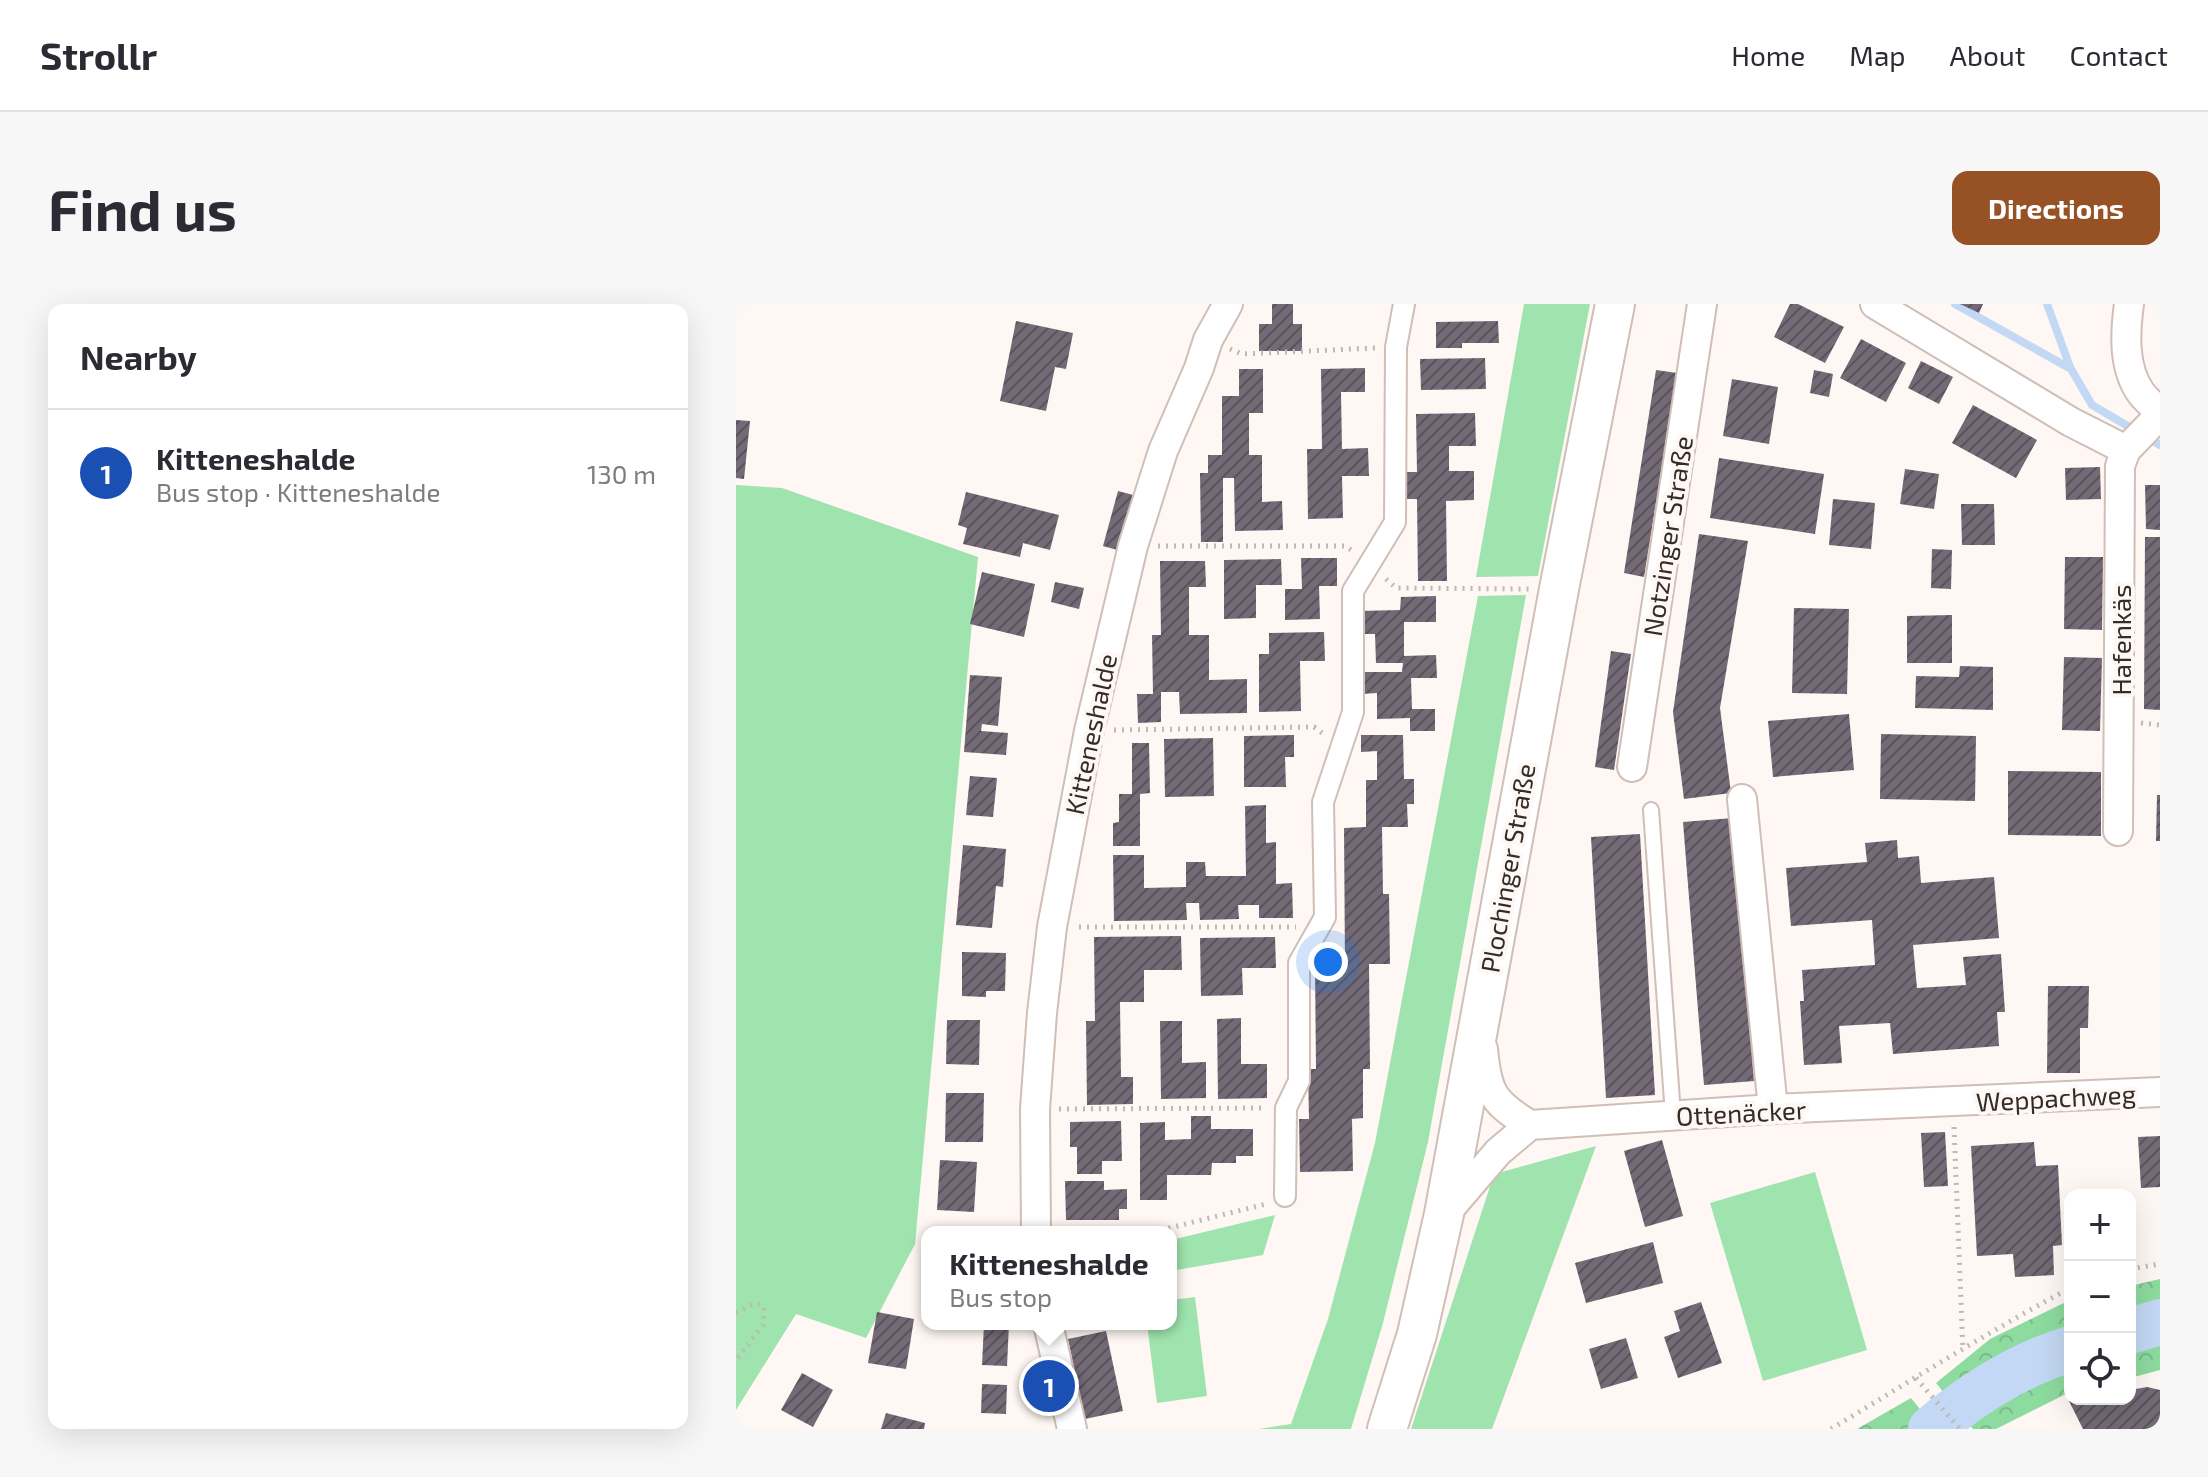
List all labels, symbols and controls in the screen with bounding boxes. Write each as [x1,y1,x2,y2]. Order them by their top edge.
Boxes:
text: Strollr [40,32,157,78]
text: Home [1731,38,1805,72]
text: Map [1849,38,1906,72]
text: About [1950,38,2025,72]
text: Contact [2069,38,2168,72]
button: Directions [1952,171,2160,245]
text: Find us [48,175,237,242]
text: Nearby [80,336,197,377]
street label: Notzinger Straße [1636,434,1698,638]
text: Kitteneshalde [156,440,356,476]
text: 1 [100,458,112,489]
text: 130 m [587,458,656,489]
text: Bus stop · Kitteneshalde [156,476,440,507]
street label: Hafenkäs [2105,584,2136,696]
street label: Kitteneshalde [1058,651,1122,817]
street label: Plochinger Straße [1473,761,1541,975]
your location [1308,942,1348,982]
street label: Weppachweg [1975,1077,2137,1117]
street label: Ottenäcker [1675,1093,1807,1131]
map controls [2064,1189,2136,1405]
button: + [2064,1189,2136,1261]
popup [921,1226,1177,1330]
text: Kitteneshalde [949,1245,1149,1281]
button: − [2064,1261,2136,1333]
text: Bus stop [949,1281,1052,1312]
button: locate [2064,1333,2136,1405]
pin: 1 [1023,1356,1075,1416]

